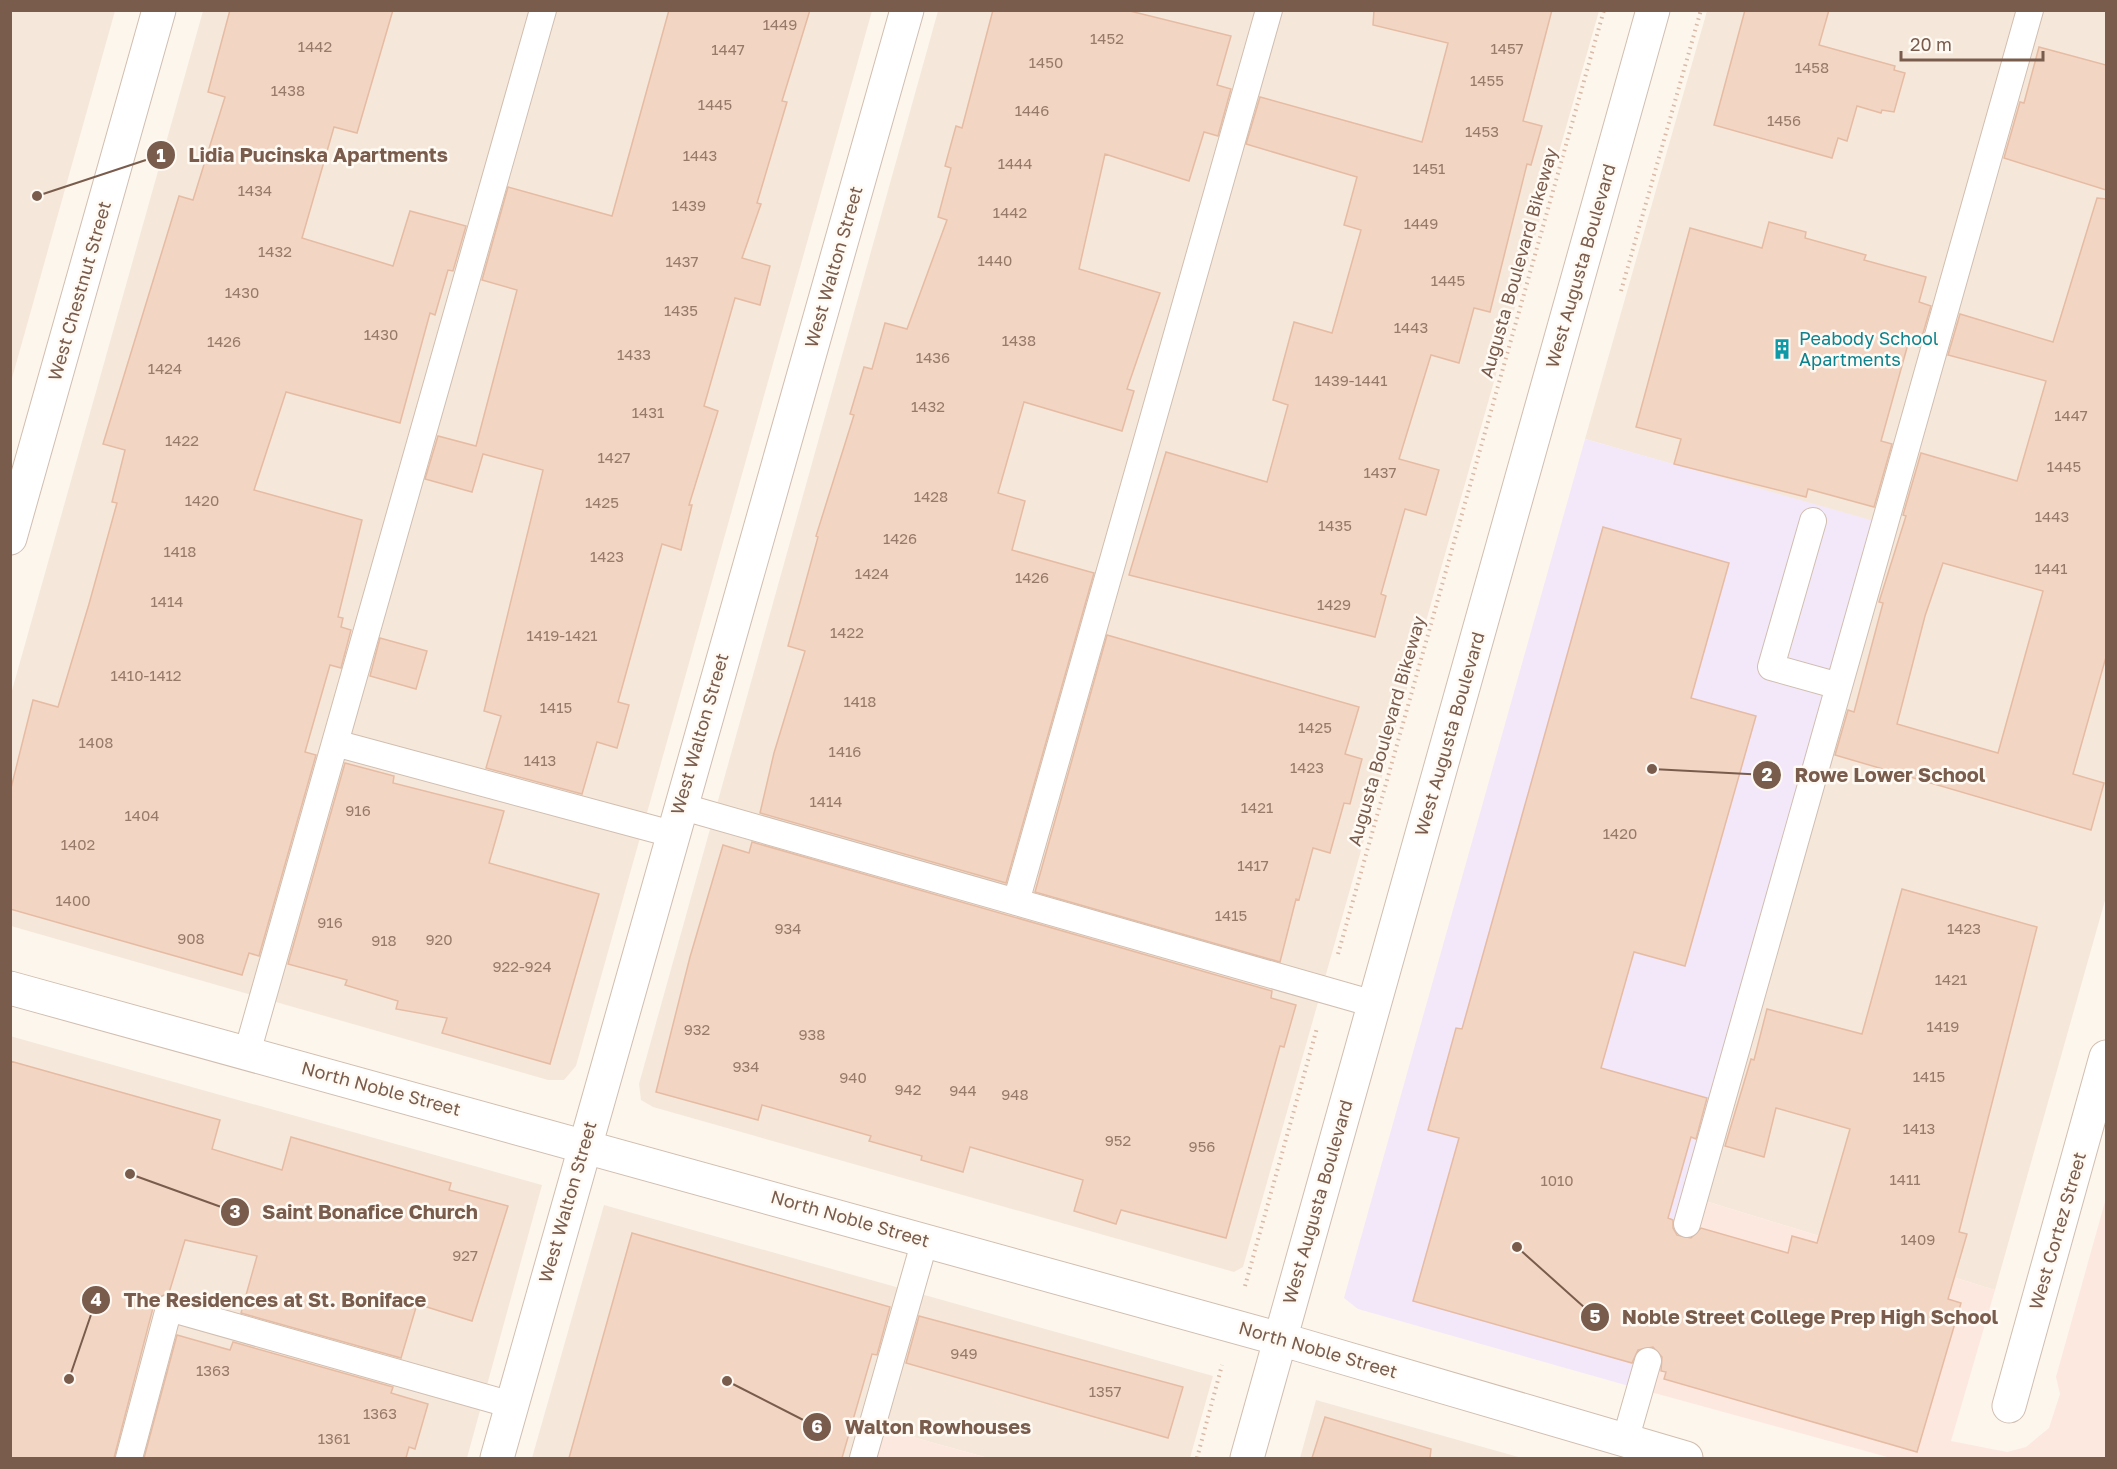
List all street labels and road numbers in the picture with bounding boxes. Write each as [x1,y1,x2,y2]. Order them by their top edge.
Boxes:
street label: Augusta Boulevard Bikeway [1475,145,1561,380]
street label: West Augusta Boulevard [1540,161,1620,370]
street label: West Walton Street [799,183,867,350]
street label: West Chestnut Street [43,198,115,383]
street label: Augusta Boulevard Bikeway [1343,613,1429,848]
street label: West Augusta Boulevard [1409,629,1489,838]
street label: West Walton Street [665,650,733,817]
street label: North Noble Street [299,1056,463,1120]
street label: West Augusta Boulevard [1277,1097,1357,1306]
street label: West Walton Street [533,1118,601,1285]
street label: West Cortez Street [2024,1149,2090,1312]
street label: North Noble Street [768,1185,932,1251]
street label: North Noble Street [1236,1316,1400,1382]

